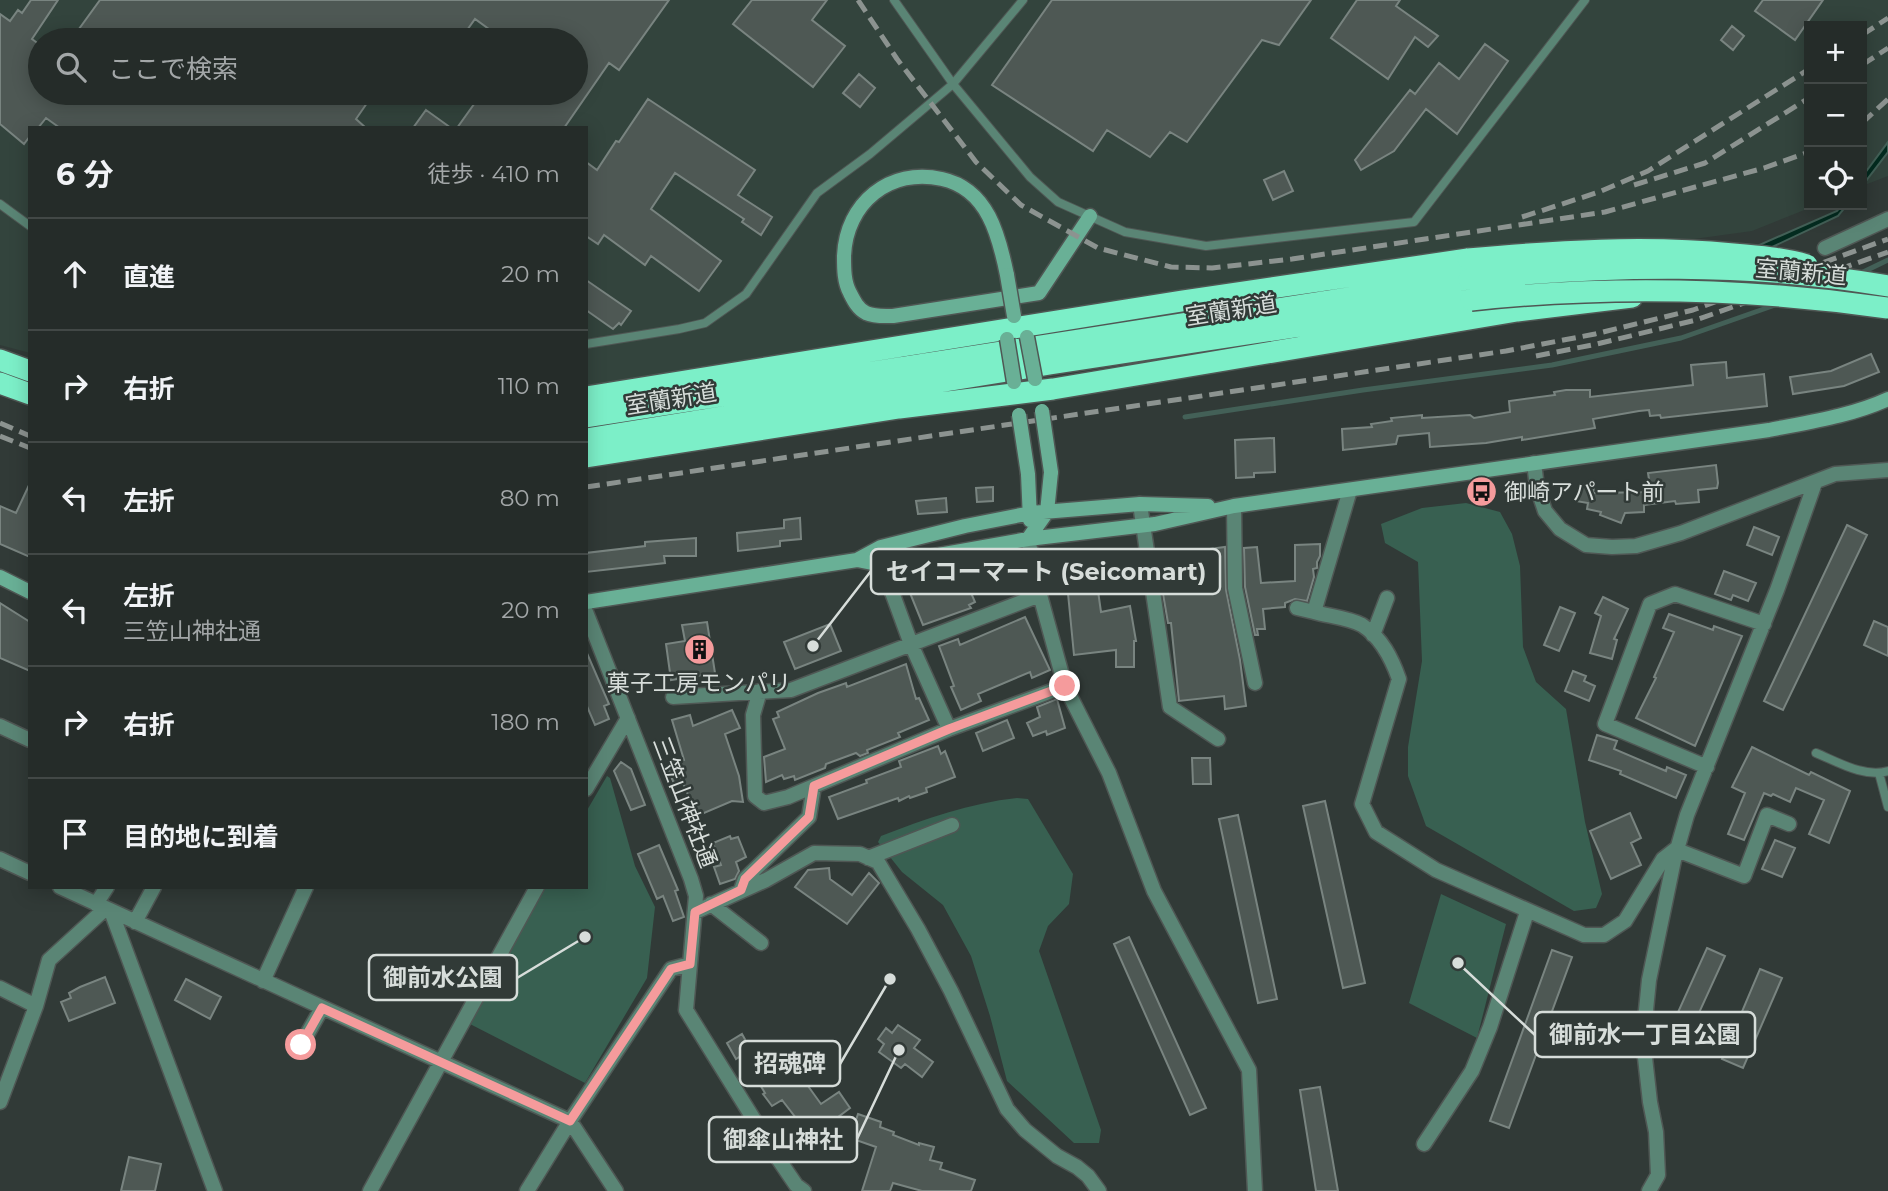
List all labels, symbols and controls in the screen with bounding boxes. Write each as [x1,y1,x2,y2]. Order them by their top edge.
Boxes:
map controls [1804,21,1867,210]
button: + [1804,21,1867,84]
search box [28,28,588,105]
icon: search [52,48,90,86]
text: ここで検索 [108,53,238,85]
button: − [1804,84,1867,147]
button: locate [1804,147,1867,210]
text: 6 分 [56,156,114,193]
text: 徒歩 · 410 m [428,160,560,188]
street label: 室蘭新道 [1754,254,1848,290]
icon: ahead [56,255,94,293]
text: 20 m [501,260,560,288]
text: 直進 [123,261,175,293]
street label: 室蘭新道 [1183,289,1279,331]
icon: right [56,367,94,405]
text: 110 m [498,372,560,400]
text: 右折 [123,373,175,405]
street label: 室蘭新道 [623,378,719,420]
bus stop icon: 御崎アパート前 [1464,475,1498,509]
place label: 御崎アパート前 [1504,478,1665,506]
icon: left [56,479,94,517]
text: 80 m [500,484,560,512]
text: 左折 [123,485,175,517]
callout: セイコーマート (Seicomart) [871,549,1220,594]
text: セイコーマート (Seicomart) [886,557,1206,586]
text: 左折 [123,580,175,612]
icon: left [56,591,94,629]
text: 20 m [501,596,560,624]
text: 三笠山神社通 [123,617,261,645]
building icon: 菓子工房モンパリ [682,632,716,666]
place label: 菓子工房モンパリ [607,669,791,697]
route end [1049,670,1080,701]
icon: right [56,703,94,741]
text: 180 m [491,708,560,736]
text: 右折 [123,709,175,741]
street label: 三笠山神社通 [647,733,723,871]
icon: arrive [56,815,94,853]
text: 目的地に到着 [123,821,279,853]
callout: 御前水公園 [369,955,517,1000]
text: 御前水公園 [383,963,503,992]
callout: 御前水一丁目公園 [1535,1012,1755,1057]
text: 御前水一丁目公園 [1549,1020,1741,1049]
route start [285,1029,316,1060]
callout: 招魂碑 [740,1041,840,1086]
text: 招魂碑 [754,1049,826,1078]
callout: 御傘山神社 [709,1117,857,1162]
text: 御傘山神社 [723,1125,843,1154]

